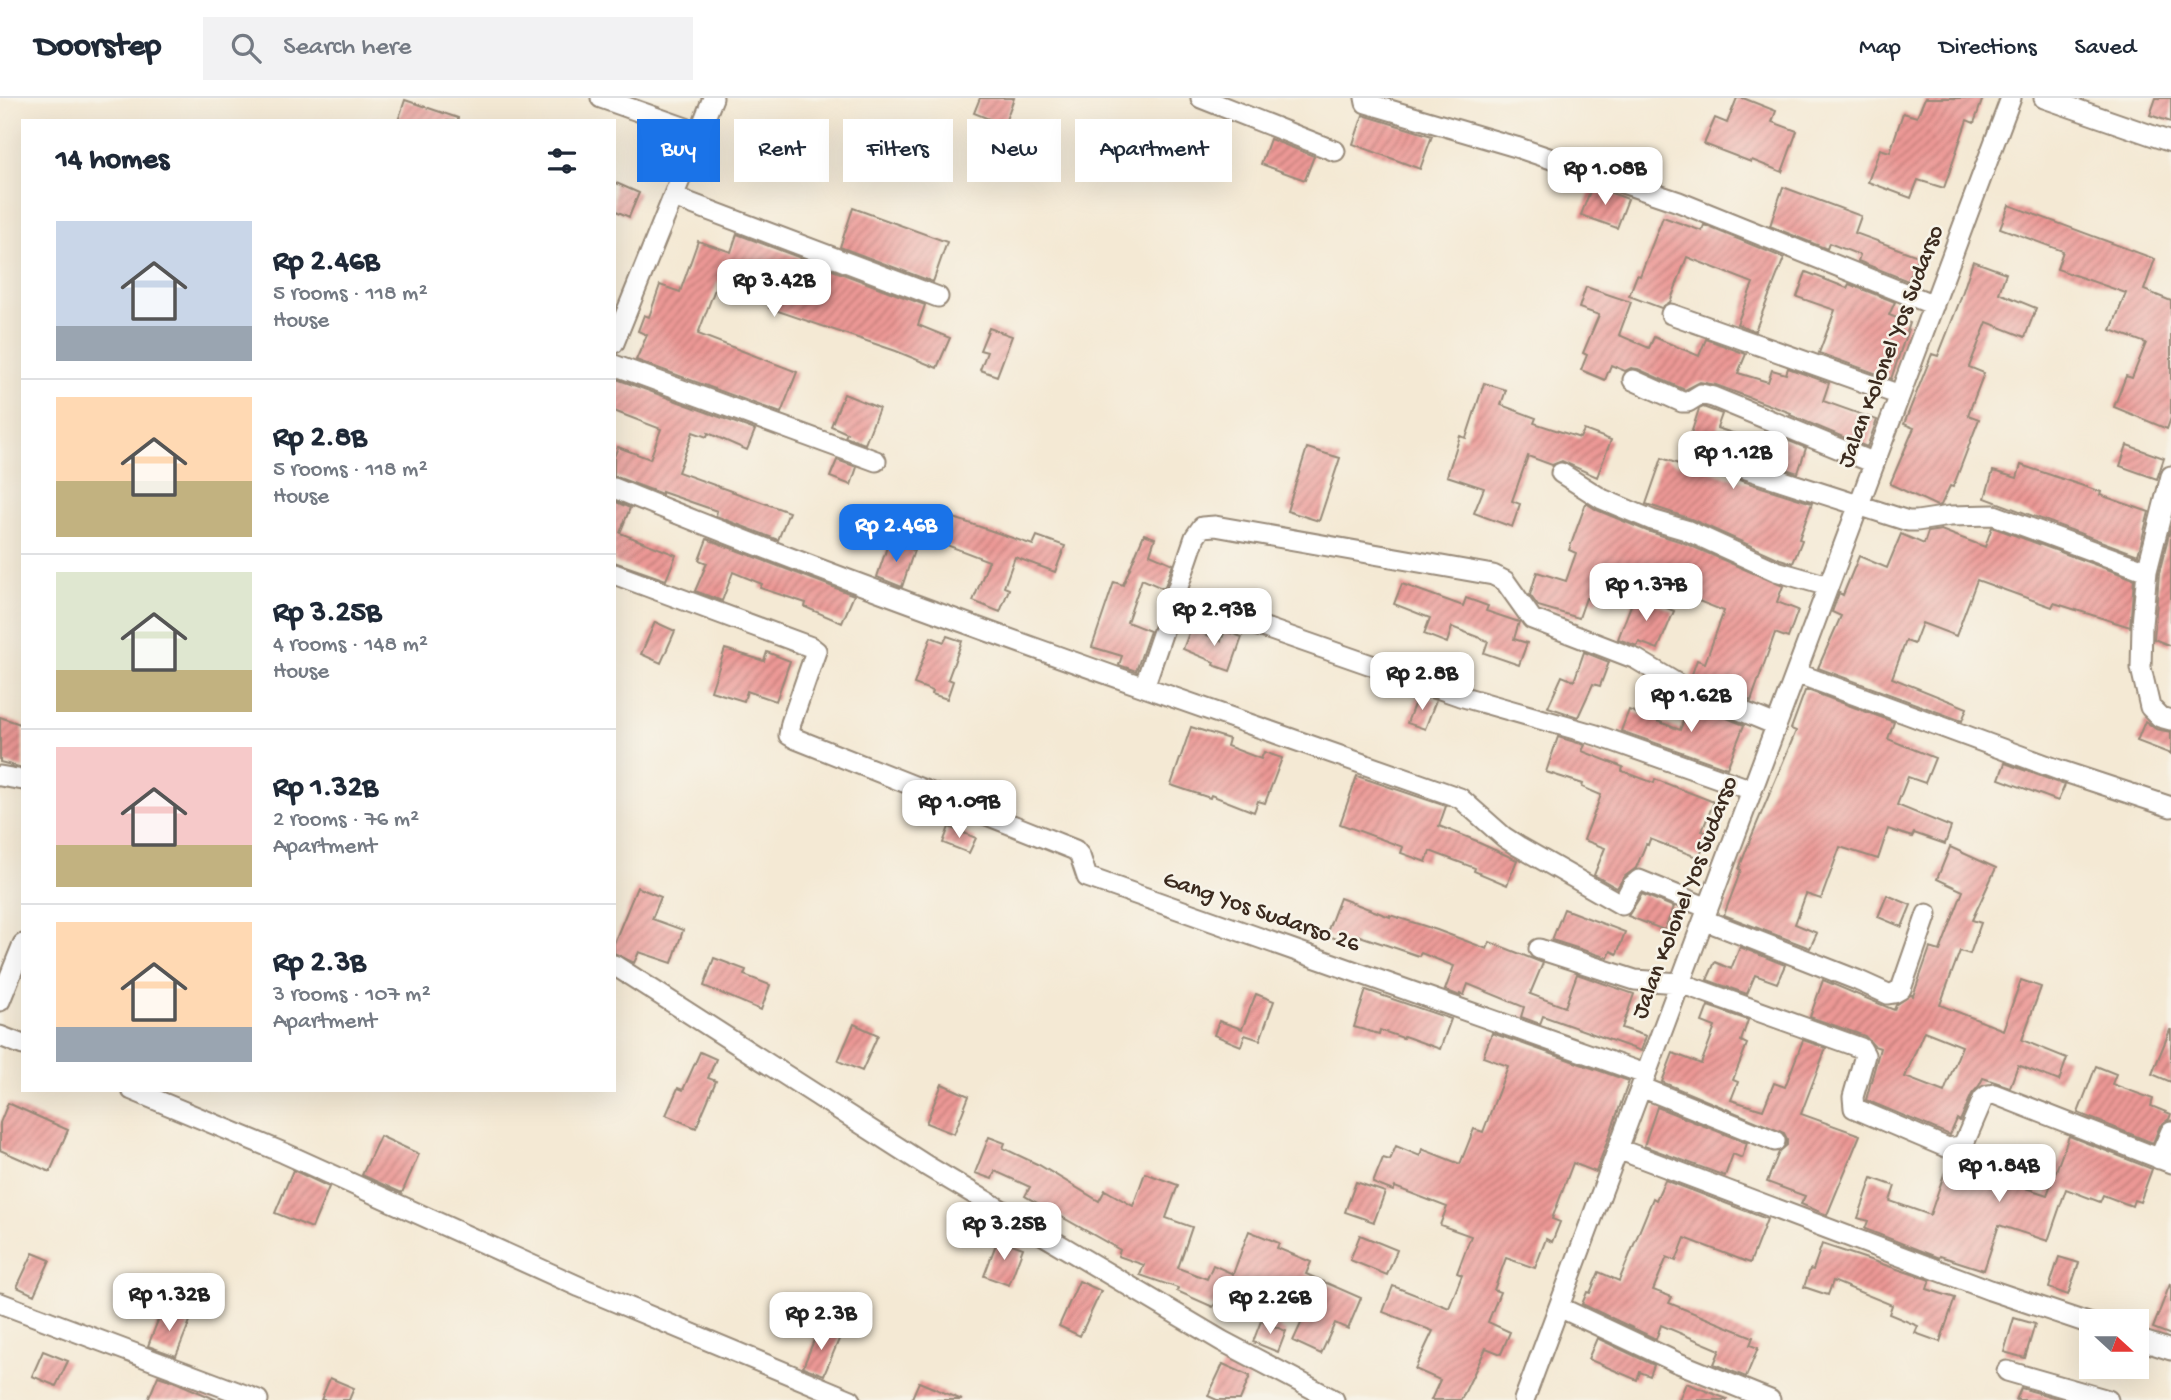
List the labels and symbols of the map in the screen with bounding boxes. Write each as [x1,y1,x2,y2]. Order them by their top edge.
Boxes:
pin: Rp 1.08B [1533,148,1677,207]
street label: Jalan Kolonel Yos Sudarso [1832,222,1952,472]
pin: Rp 3.42B [702,260,846,319]
pin: Rp 1.12B [1661,432,1805,491]
pin: Rp 2.46B [824,504,968,564]
pin: Rp 1.37B [1574,564,1718,623]
pin: Rp 2.93B [1142,588,1286,648]
pin: Rp 2.8B [1357,652,1487,712]
pin: Rp 1.62B [1619,674,1763,734]
street label: Jalan Kolonel Yos Sudarso [1626,773,1746,1023]
pin: Rp 1.09B [887,780,1031,840]
street label: Gang Yos Sudarso 26 [1159,866,1364,961]
pin: Rp 1.84B [1927,1144,2071,1204]
pin: Rp 3.25B [932,1202,1076,1262]
pin: Rp 1.32B [97,1274,241,1333]
pin: Rp 2.26B [1198,1276,1342,1336]
pin: Rp 2.3B [756,1292,886,1352]
north arrow [2079,1309,2149,1379]

